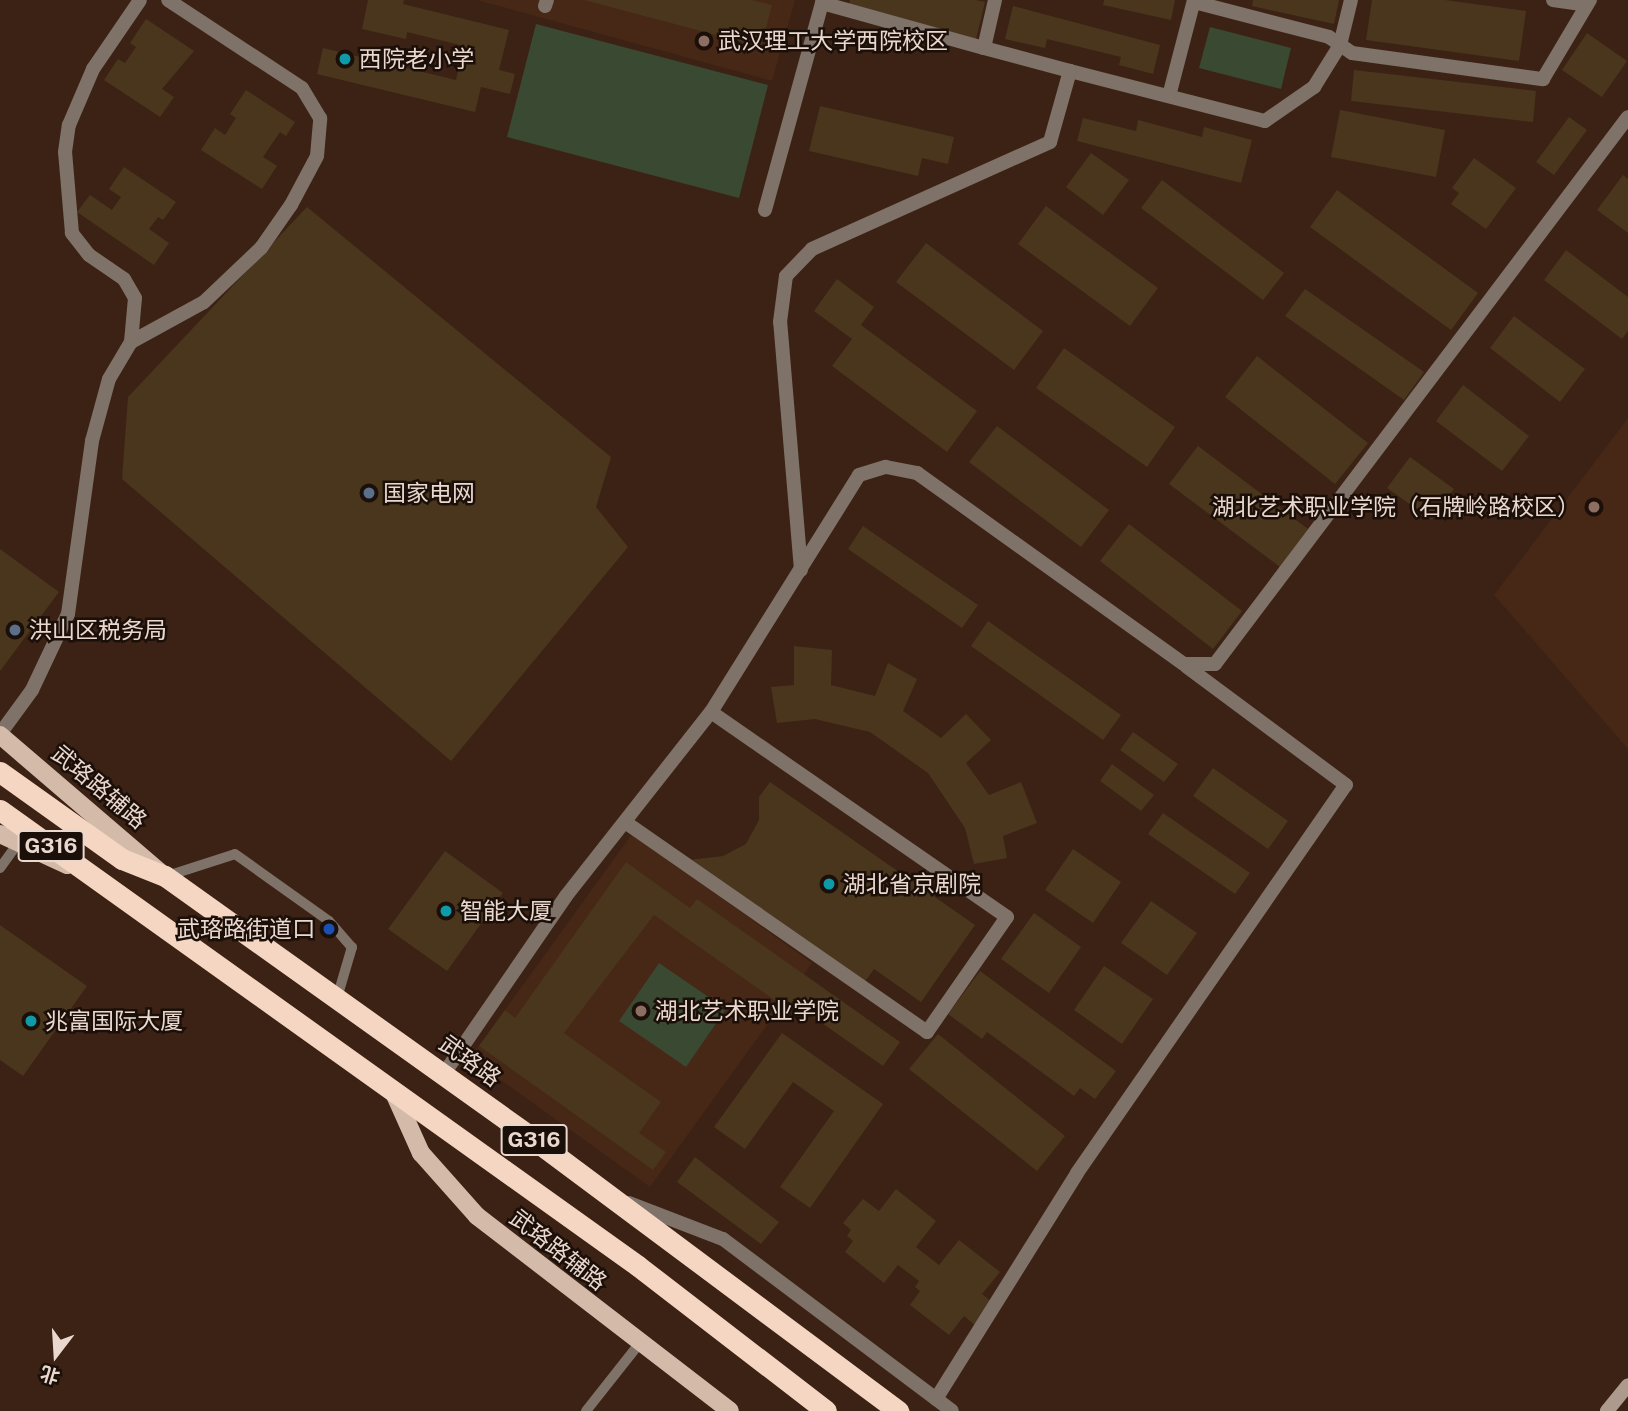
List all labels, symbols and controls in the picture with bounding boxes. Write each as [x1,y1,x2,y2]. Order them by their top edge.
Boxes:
place label: 武汉理工大学西院校区 [718,27,948,55]
marker: 武汉理工大学西院校区 [696,33,712,49]
place label: 西院老小学 [359,45,474,73]
marker: 西院老小学 [337,51,353,67]
place label: 国家电网 [383,479,475,507]
marker: 国家电网 [361,485,377,501]
place label: 湖北艺术职业学院（石牌岭路校区） [1212,493,1580,521]
marker: 湖北艺术职业学院（石牌岭路校区） [1586,499,1602,515]
place label: 洪山区税务局 [29,616,167,644]
marker: 洪山区税务局 [7,622,23,638]
street label: 武珞路辅路 [46,739,152,835]
road number: G316 [16,828,86,864]
place label: 湖北省京剧院 [843,870,981,898]
marker: 湖北省京剧院 [821,876,837,892]
place label: 智能大厦 [460,897,552,925]
marker: 智能大厦 [438,903,454,919]
place label: 武珞路街道口 [177,915,315,943]
marker: 武珞路街道口 [321,921,337,937]
place label: 湖北艺术职业学院 [655,997,839,1025]
marker: 湖北艺术职业学院 [633,1003,649,1019]
place label: 兆富国际大厦 [45,1007,183,1035]
marker: 兆富国际大厦 [23,1013,39,1029]
street label: 武珞路 [434,1030,506,1092]
road number: G316 [499,1122,569,1158]
street label: 武珞路辅路 [504,1204,612,1296]
north arrow [21,1320,91,1390]
text: 北 [38,1362,62,1388]

